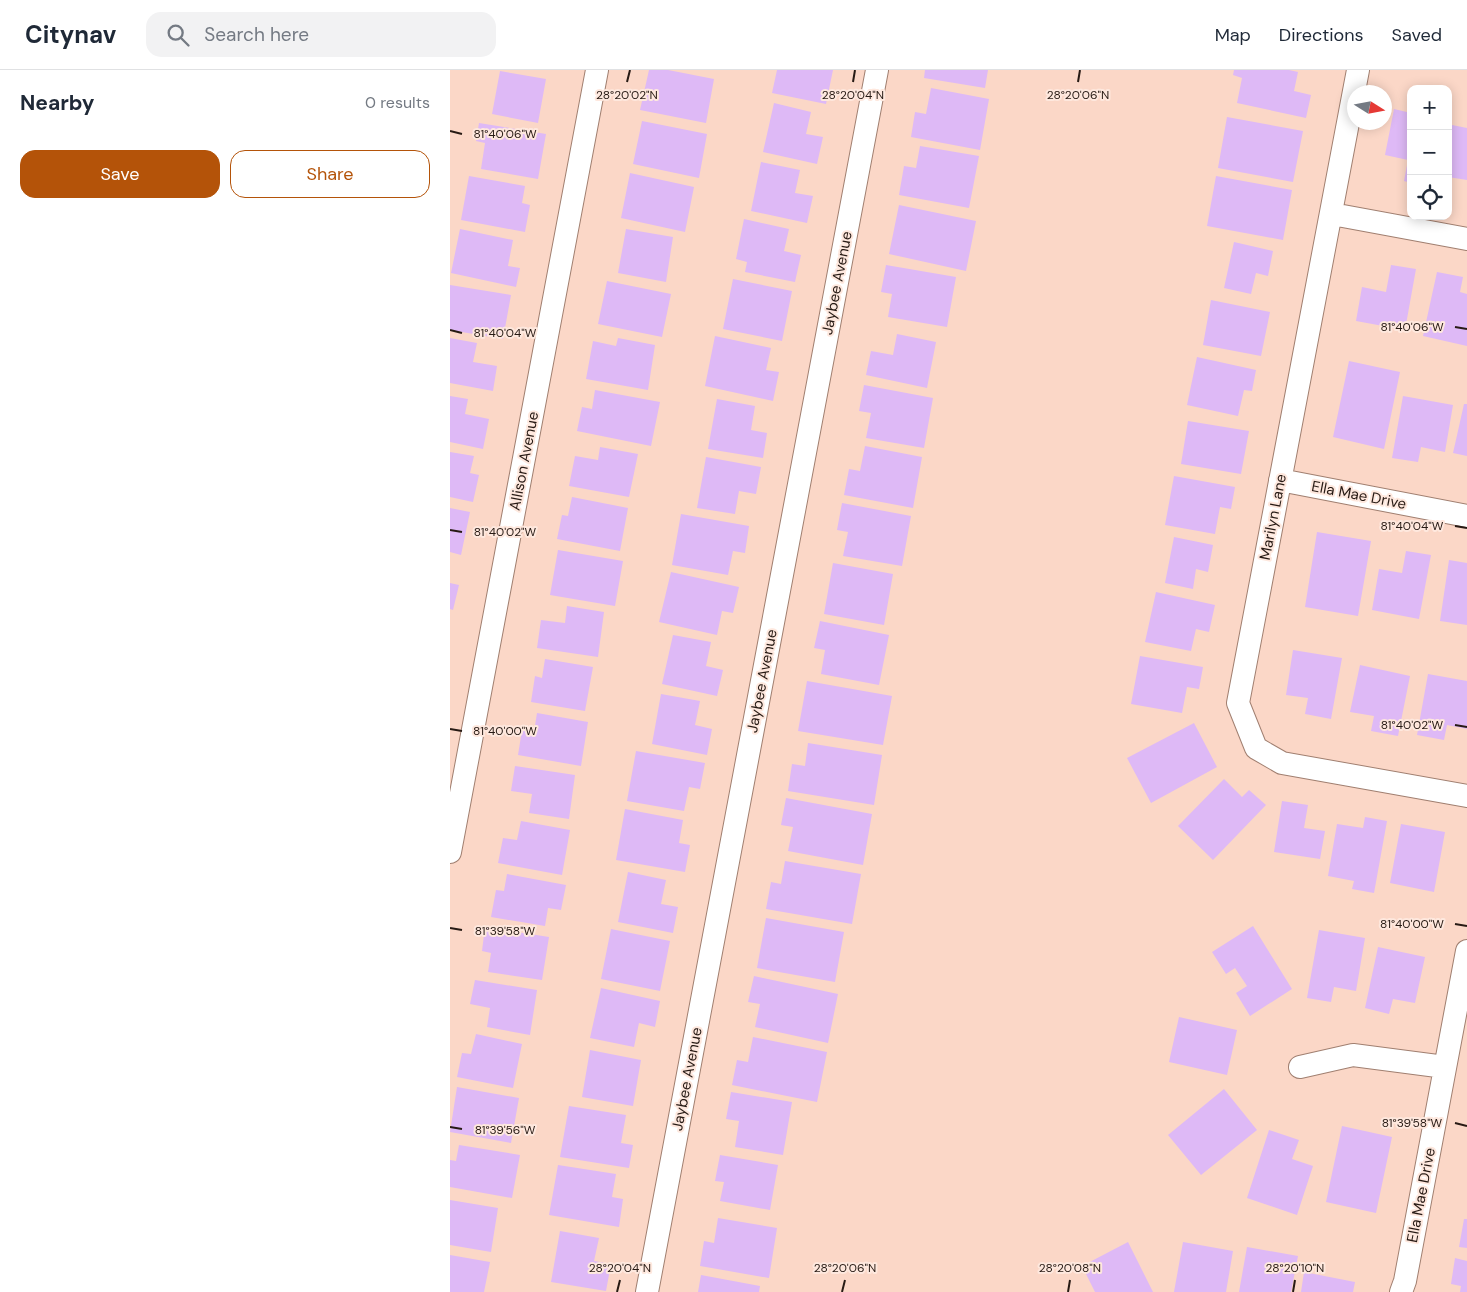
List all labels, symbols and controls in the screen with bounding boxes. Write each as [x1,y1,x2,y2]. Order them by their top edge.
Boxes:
search box [146,12,496,57]
text: Citynav [25,19,116,50]
icon: search [164,21,192,49]
text: Search here [204,22,309,47]
text: Map [1215,23,1251,47]
text: Directions [1279,23,1364,47]
text: Saved [1392,23,1442,47]
north arrow [1347,85,1392,130]
map controls [1407,85,1452,220]
button: + [1407,85,1452,130]
text: 28°20'02"N [596,87,658,103]
text: 28°20'04"N [822,87,884,103]
text: 28°20'06"N [1047,87,1109,103]
text: Nearby [20,89,94,117]
text: 0 results [365,92,430,113]
text: 81°40'06"W [473,126,537,142]
button: − [1407,130,1452,175]
button: Save [20,150,220,198]
button: Share [230,150,430,198]
button: locate [1407,175,1452,220]
street label: Jaybee Avenue [817,229,857,337]
text: 81°40'06"W [1380,319,1444,335]
text: 81°40'04"W [474,325,537,341]
street label: Allison Avenue [505,410,543,512]
street label: Marilyn Lane [1255,472,1291,562]
street label: Ella Mae Drive [1310,476,1408,514]
text: 81°40'04"W [1381,518,1444,534]
text: 81°40'02"W [474,524,537,540]
street label: Jaybee Avenue [742,627,782,735]
text: 81°40'02"W [1381,717,1444,733]
text: 81°40'00"W [473,723,537,739]
text: 81°40'00"W [1380,916,1444,932]
text: 81°39'58"W [475,923,536,939]
street label: Jaybee Avenue [667,1025,707,1133]
text: 81°39'58"W [1382,1115,1443,1131]
text: 81°39'56"W [475,1122,536,1138]
street label: Ella Mae Drive [1402,1146,1440,1244]
text: 28°20'04"N [589,1260,651,1276]
text: 28°20'06"N [814,1260,876,1276]
text: 28°20'08"N [1039,1260,1101,1276]
text: 28°20'10"N [1266,1260,1324,1276]

